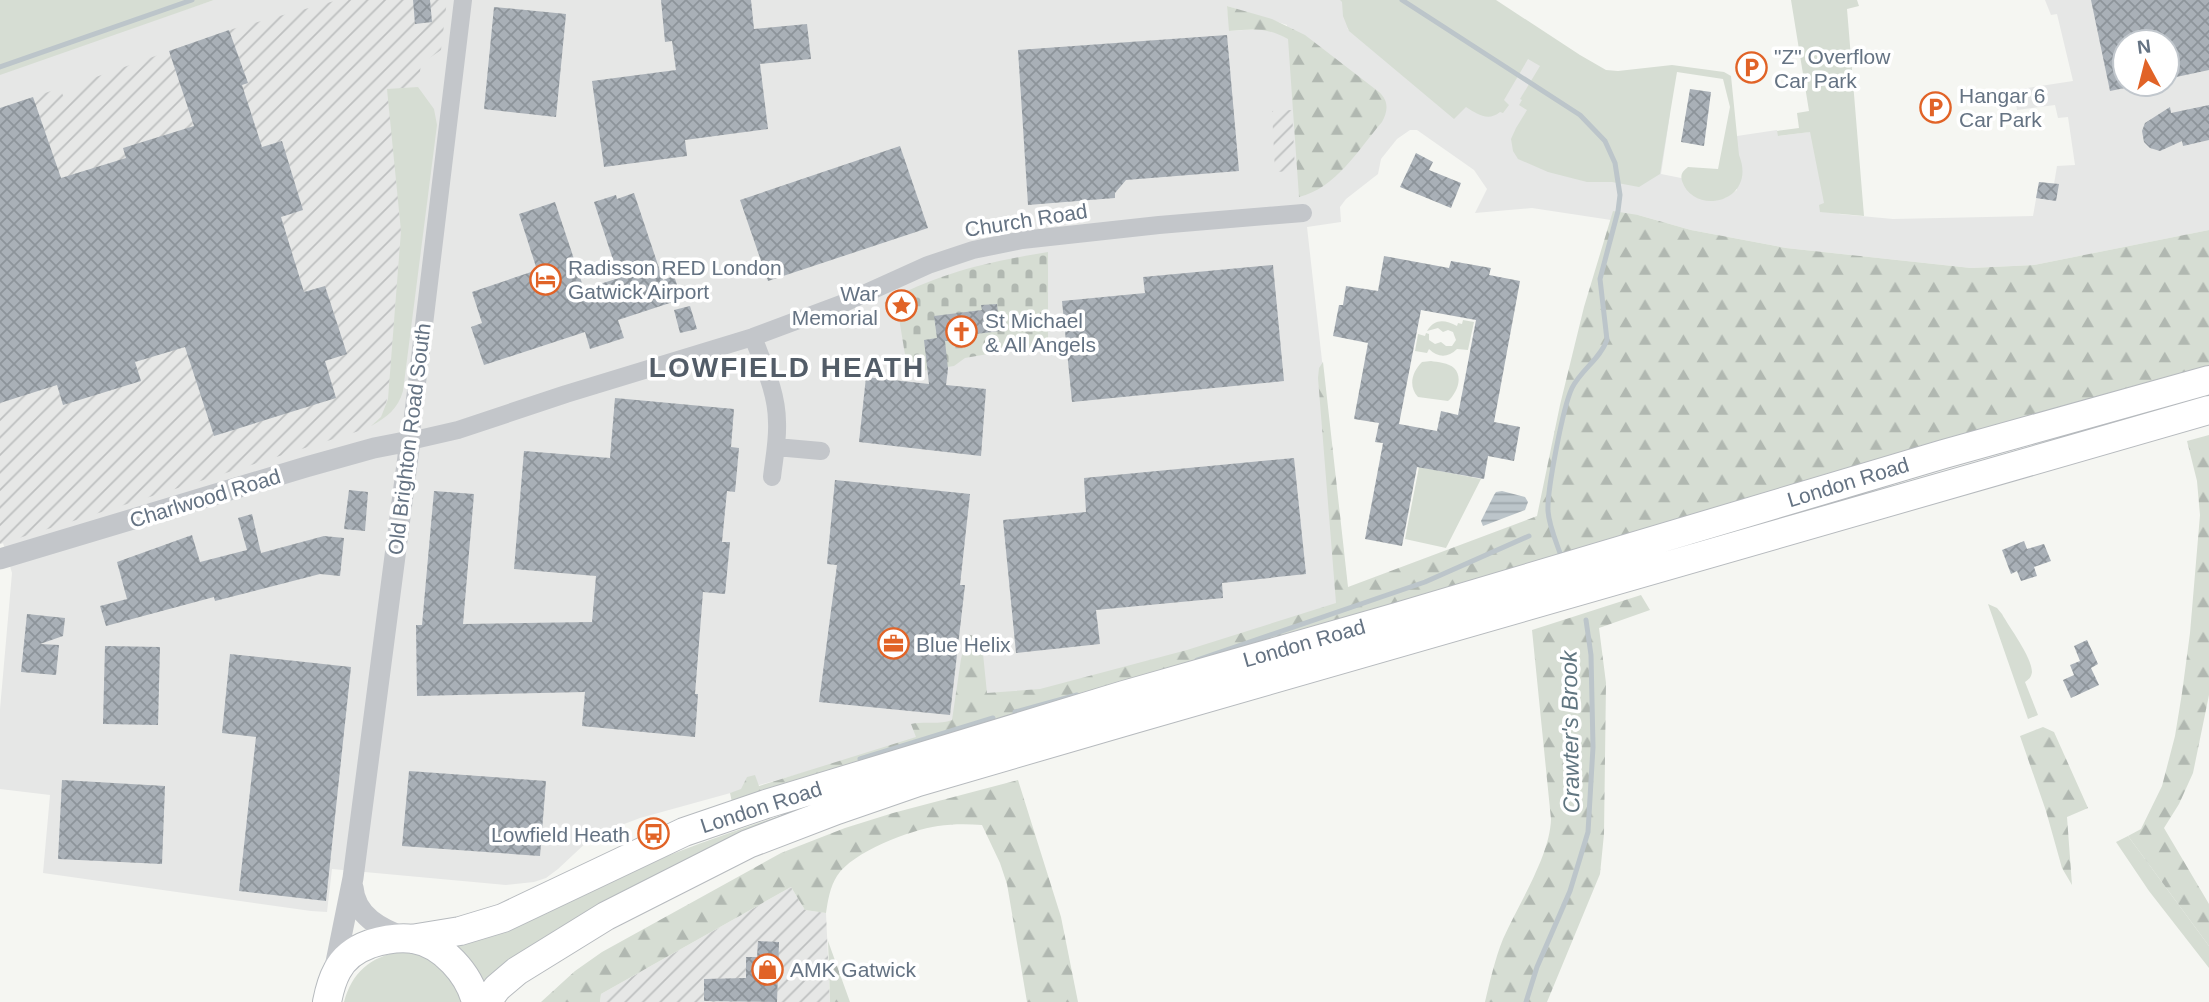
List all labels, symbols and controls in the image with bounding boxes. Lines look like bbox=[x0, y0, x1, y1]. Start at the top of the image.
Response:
north arrow bbox=[2111, 28, 2181, 98]
text: N bbox=[2136, 35, 2152, 58]
place label: "Z" Overflow Car Park bbox=[1774, 45, 1891, 92]
parking icon: "Z" Overflow Car Park bbox=[1734, 51, 1768, 85]
place label: Hangar 6 Car Park bbox=[1959, 84, 2045, 131]
parking icon: Hangar 6 Car Park bbox=[1919, 90, 1953, 124]
street label: Church Road bbox=[963, 199, 1089, 241]
place label: Radisson RED London Gatwick Airport bbox=[568, 256, 782, 303]
hotel icon: Radisson RED London Gatwick Airport bbox=[528, 262, 562, 296]
place label: War Memorial bbox=[792, 282, 878, 329]
place icon: War Memorial bbox=[884, 288, 918, 322]
place label: St Michael & All Angels bbox=[985, 309, 1096, 356]
church icon: St Michael & All Angels bbox=[945, 315, 979, 349]
street label: Old Brighton Road South bbox=[383, 322, 435, 556]
district label: LOWFIELD HEATH bbox=[649, 352, 925, 383]
street label: London Road bbox=[1784, 453, 1912, 511]
street label: Charlwood Road bbox=[127, 464, 283, 532]
street label: London Road bbox=[1240, 615, 1368, 671]
office icon: Blue Helix bbox=[876, 627, 910, 661]
place label: Blue Helix bbox=[916, 633, 1011, 656]
water label: Crawter's Brook bbox=[1556, 649, 1584, 814]
street label: London Road bbox=[697, 777, 825, 837]
bus stop icon: Lowfield Heath bbox=[636, 817, 670, 851]
place label: Lowfield Heath bbox=[491, 823, 630, 846]
shop icon: AMK Gatwick bbox=[750, 952, 784, 986]
place label: AMK Gatwick bbox=[790, 958, 917, 981]

